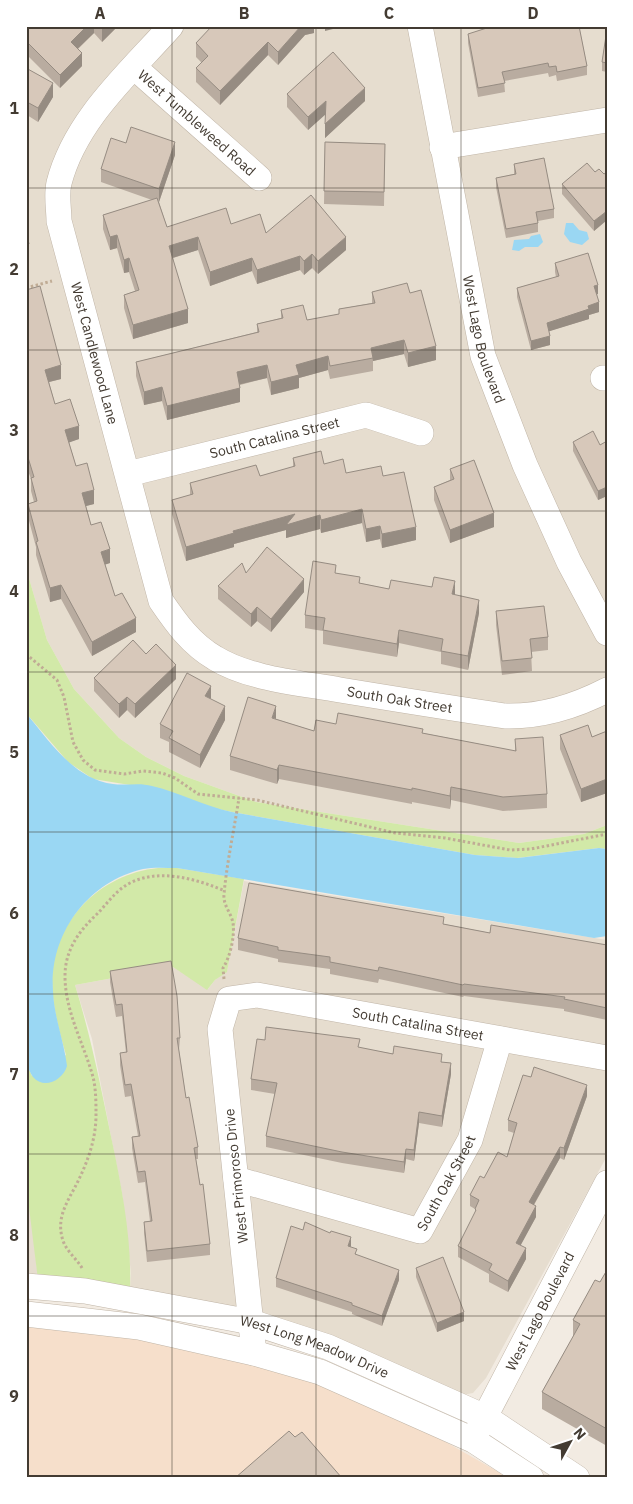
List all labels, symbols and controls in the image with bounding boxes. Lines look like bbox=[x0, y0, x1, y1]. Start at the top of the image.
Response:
text: A bbox=[95, 3, 106, 23]
text: B bbox=[239, 3, 250, 23]
text: C bbox=[384, 3, 394, 23]
text: D bbox=[527, 3, 539, 23]
street label: West Tumbleweed Road bbox=[134, 66, 259, 180]
text: 1 bbox=[9, 98, 19, 118]
text: 2 bbox=[9, 259, 19, 279]
street label: West Lago Boulevard bbox=[459, 274, 509, 406]
street label: West Candlewood Lane bbox=[67, 280, 122, 427]
street label: South Catalina Street bbox=[208, 413, 341, 462]
text: 3 bbox=[9, 420, 19, 440]
text: 4 bbox=[9, 581, 19, 601]
street label: South Oak Street bbox=[346, 682, 454, 717]
text: 5 bbox=[9, 742, 19, 762]
text: 6 bbox=[9, 903, 19, 923]
street label: South Catalina Street bbox=[351, 1003, 485, 1045]
text: 7 bbox=[9, 1064, 19, 1084]
street label: West Primoroso Drive bbox=[220, 1107, 252, 1244]
street label: South Oak Street bbox=[413, 1133, 480, 1234]
text: 8 bbox=[9, 1225, 19, 1245]
street label: West Lago Boulevard bbox=[501, 1249, 578, 1374]
street label: West Long Meadow Drive bbox=[239, 1311, 392, 1382]
text: 9 bbox=[9, 1386, 19, 1406]
north arrow bbox=[546, 1416, 596, 1466]
text: N bbox=[570, 1424, 590, 1443]

